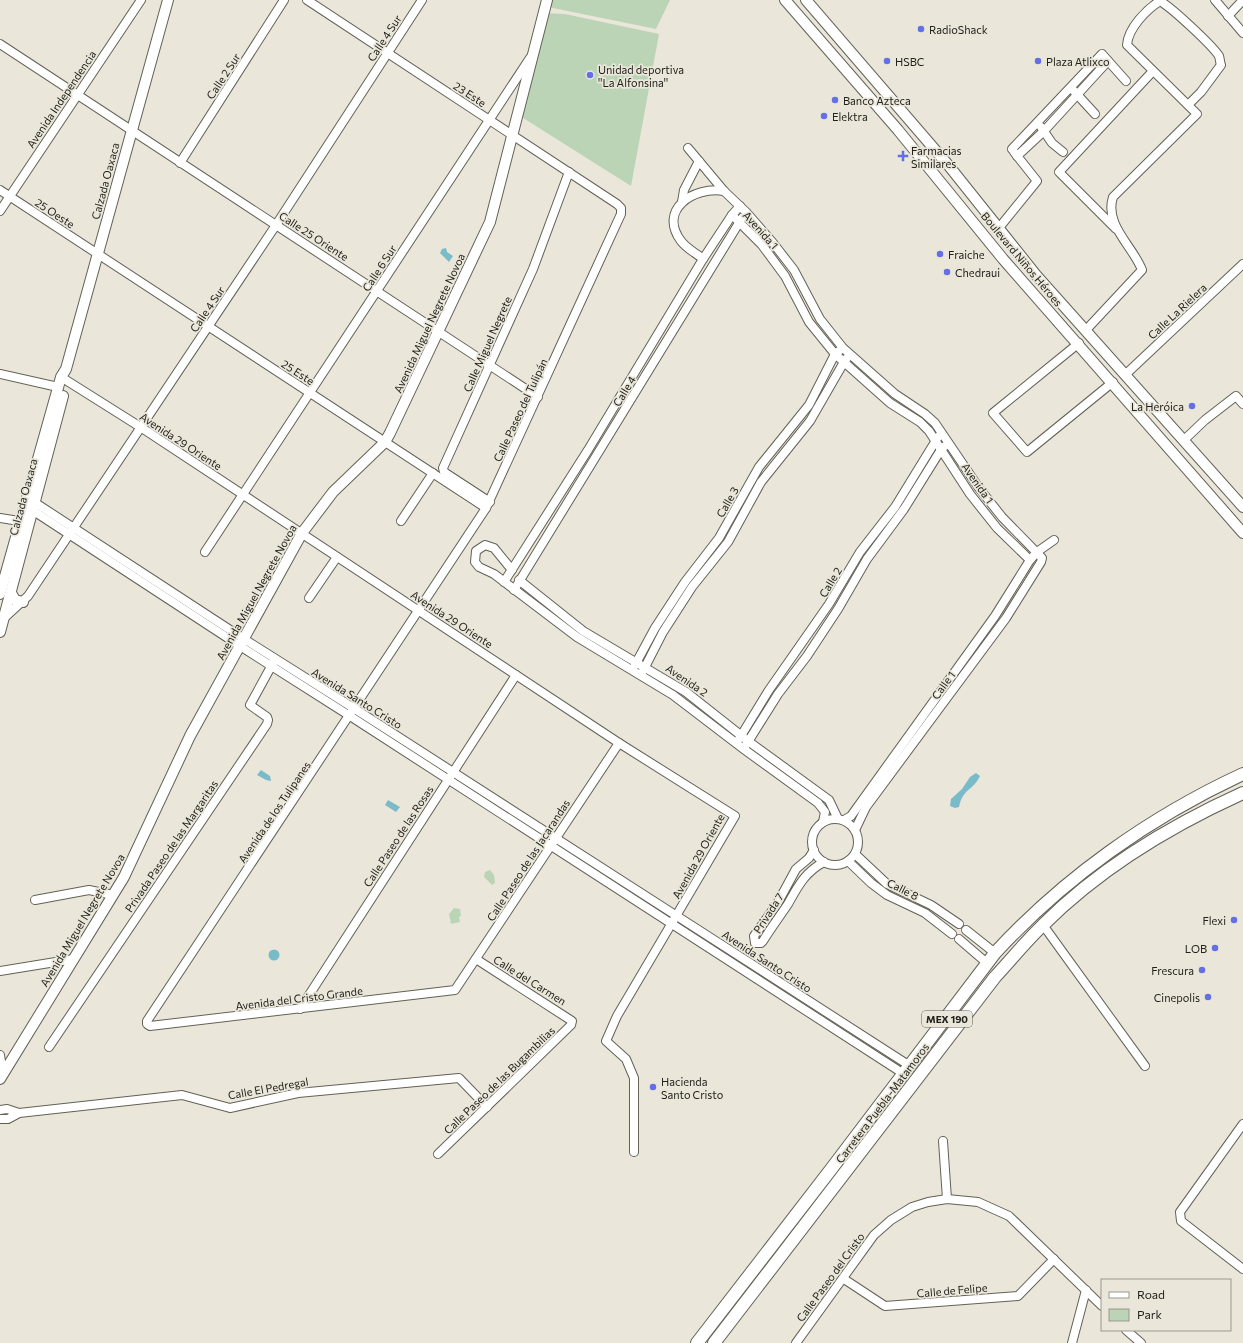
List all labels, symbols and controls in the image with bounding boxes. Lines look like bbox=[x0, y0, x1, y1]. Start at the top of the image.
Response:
street label: Calle 4 Sur bbox=[364, 12, 404, 64]
place label: RadioShack bbox=[929, 23, 988, 36]
marker: RadioShack bbox=[916, 24, 926, 34]
street label: Avenida Independencia bbox=[24, 48, 98, 150]
street label: Calle 2 Sur bbox=[203, 50, 243, 101]
place label: HSBC bbox=[895, 55, 924, 68]
place label: Plaza Atlixco bbox=[1046, 55, 1110, 68]
marker: HSBC bbox=[882, 56, 892, 66]
marker: Plaza Atlixco bbox=[1033, 56, 1043, 66]
place label: Unidad deportiva ''La Alfonsina'' bbox=[598, 63, 684, 89]
marker: Unidad deportiva ''La Alfonsina'' bbox=[585, 70, 595, 80]
street label: 23 Este bbox=[451, 79, 489, 109]
place label: Banco Azteca bbox=[843, 94, 911, 107]
marker: Banco Azteca bbox=[830, 95, 840, 105]
place label: Elektra bbox=[832, 110, 868, 123]
marker: Elektra bbox=[819, 111, 829, 121]
street label: Calzada Oaxaca bbox=[88, 141, 122, 221]
place label: Farmacias Similares bbox=[911, 144, 962, 170]
marker: Farmacias Similares bbox=[898, 151, 908, 161]
street label: 25 Oeste bbox=[33, 195, 77, 231]
street label: Avenida 1 bbox=[741, 208, 781, 252]
street label: Calle 25 Oriente bbox=[277, 209, 351, 263]
street label: Boulevard Niños Héroes bbox=[979, 209, 1065, 309]
street label: Calle 6 Sur bbox=[359, 242, 399, 294]
place label: Fraiche bbox=[948, 248, 985, 261]
marker: Fraiche bbox=[935, 249, 945, 259]
street label: Avenida Miguel Negrete Novoa bbox=[391, 251, 467, 395]
place label: Chedraui bbox=[955, 266, 1000, 279]
marker: Chedraui bbox=[942, 267, 952, 277]
street label: Calle La Rielera bbox=[1145, 280, 1209, 342]
street label: Calle 4 Sur bbox=[187, 283, 227, 334]
street label: Calle Miguel Negrete bbox=[460, 294, 514, 394]
street label: Calle Paseo del Tulipán bbox=[490, 356, 550, 464]
street label: 25 Este bbox=[279, 357, 317, 387]
street label: Calle 4 bbox=[610, 373, 638, 409]
place label: La Heróica bbox=[1131, 400, 1184, 413]
marker: La Heróica bbox=[1187, 401, 1197, 411]
street label: Avenida 29 Oriente bbox=[138, 410, 225, 472]
street label: Calzada Oaxaca bbox=[6, 457, 40, 537]
street label: Avenida 1 bbox=[959, 460, 997, 506]
street label: Calle 3 bbox=[713, 484, 741, 520]
street label: Avenida Miguel Negrete Novoa bbox=[213, 522, 299, 662]
street label: Calle 2 bbox=[816, 565, 844, 599]
street label: Avenida 29 Oriente bbox=[409, 588, 496, 650]
street label: Avenida 2 bbox=[664, 661, 710, 699]
street label: Avenida Santo Cristo bbox=[309, 665, 405, 731]
street label: Calle 1 bbox=[928, 668, 958, 702]
street label: Avenida de los Tulipanes bbox=[235, 759, 313, 865]
street label: Privada Paseo de las Margaritas bbox=[122, 778, 220, 914]
street label: Calle Paseo de las Rosas bbox=[360, 783, 436, 889]
street label: Calle Paseo de las Jacarandas bbox=[484, 797, 573, 924]
street label: Avenida 29 Oriente bbox=[669, 811, 727, 901]
street label: Avenida Miguel Negrete Novoa bbox=[37, 851, 127, 989]
street label: Calle 8 bbox=[885, 876, 921, 903]
street label: Privada 7 bbox=[750, 890, 786, 936]
place label: Flexi bbox=[1202, 914, 1226, 927]
marker: Flexi bbox=[1229, 915, 1239, 925]
street label: Avenida Santo Cristo bbox=[720, 927, 815, 995]
place label: LOB bbox=[1185, 942, 1207, 955]
marker: LOB bbox=[1210, 943, 1220, 953]
street label: Calle del Carmen bbox=[491, 952, 569, 1008]
place label: Frescura bbox=[1151, 964, 1194, 977]
marker: Frescura bbox=[1197, 965, 1207, 975]
street label: Avenida del Cristo Grande bbox=[235, 984, 364, 1012]
place label: Cinepolis bbox=[1154, 991, 1200, 1004]
marker: Cinepolis bbox=[1203, 992, 1213, 1002]
road number: MEX 190 bbox=[922, 1011, 972, 1027]
street label: Calle Paseo de las Bugambilias bbox=[441, 1024, 557, 1136]
street label: Carretera Puebla-Matamoros bbox=[833, 1040, 931, 1166]
street label: Calle El Pedregal bbox=[227, 1075, 309, 1101]
place label: Hacienda Santo Cristo bbox=[661, 1075, 724, 1101]
marker: Hacienda Santo Cristo bbox=[648, 1082, 658, 1092]
street label: Calle Paseo del Cristo bbox=[793, 1230, 867, 1324]
legend bbox=[1101, 1279, 1231, 1331]
street label: Calle de Felipe bbox=[916, 1280, 988, 1300]
text: Road bbox=[1137, 1287, 1165, 1301]
text: Park bbox=[1137, 1307, 1163, 1321]

